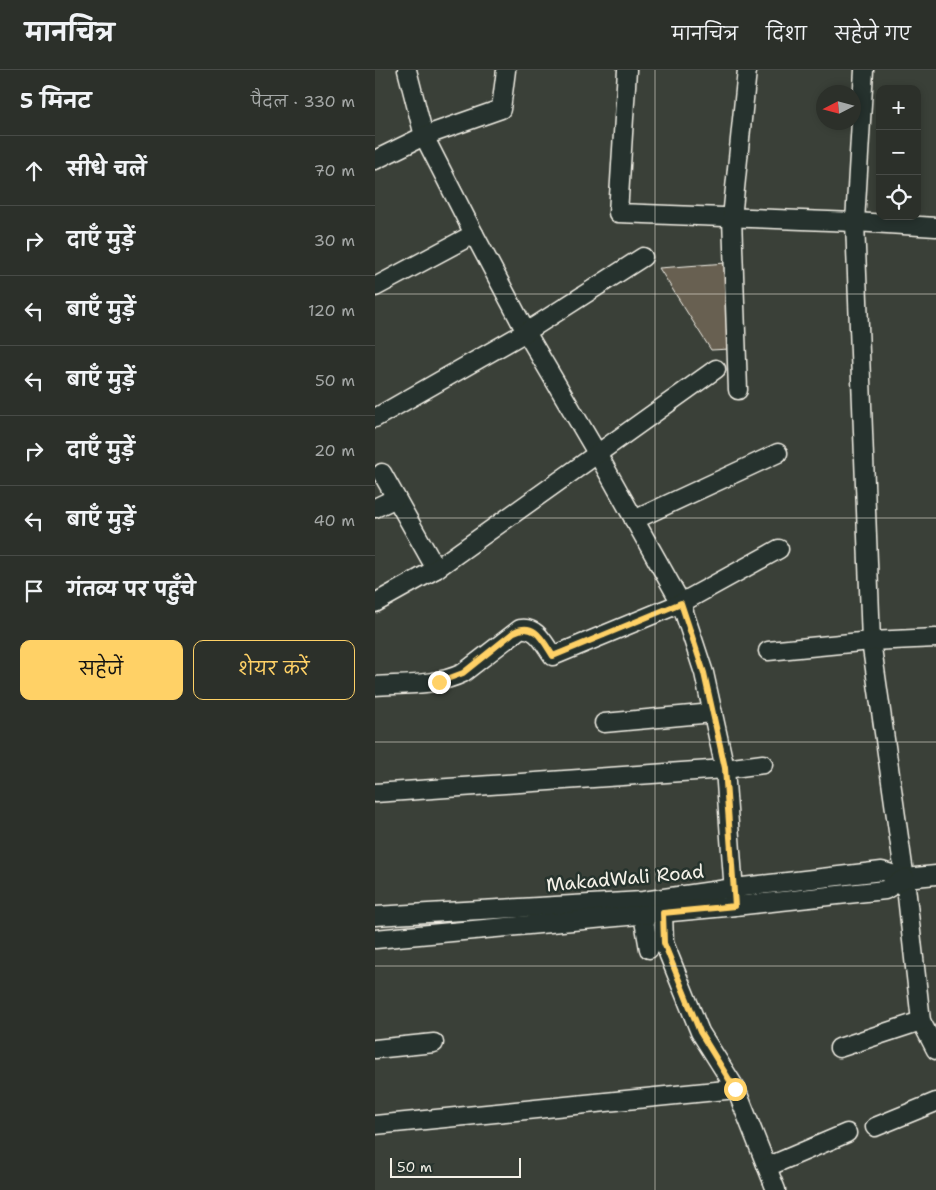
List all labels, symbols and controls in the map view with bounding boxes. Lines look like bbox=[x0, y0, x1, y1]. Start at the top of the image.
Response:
text: मानचित्र bbox=[25, 17, 114, 49]
text: मानचित्र bbox=[672, 22, 738, 46]
text: दिशा bbox=[766, 22, 807, 46]
text: सहेजे गए bbox=[835, 22, 911, 46]
north arrow bbox=[816, 85, 861, 130]
map controls bbox=[876, 85, 921, 220]
button: + bbox=[876, 85, 921, 130]
text: 5 मिनट bbox=[20, 87, 91, 115]
text: पैदल · 330 m bbox=[251, 91, 355, 112]
button: − bbox=[876, 130, 921, 175]
icon: ahead bbox=[20, 157, 48, 185]
text: सीधे चलें bbox=[67, 157, 146, 182]
text: 70 m bbox=[314, 160, 355, 181]
button: locate bbox=[876, 175, 921, 220]
icon: right bbox=[20, 227, 48, 255]
text: दाएँ मुड़ें bbox=[67, 227, 135, 252]
text: 30 m bbox=[314, 230, 355, 251]
icon: left bbox=[20, 297, 48, 325]
text: बाएँ मुड़ें bbox=[67, 297, 135, 322]
text: 120 m bbox=[308, 300, 355, 321]
icon: left bbox=[20, 367, 48, 395]
text: बाएँ मुड़ें bbox=[67, 367, 135, 392]
text: 50 m bbox=[315, 370, 355, 391]
icon: right bbox=[20, 437, 48, 465]
text: दाएँ मुड़ें bbox=[67, 437, 135, 462]
text: 20 m bbox=[314, 440, 355, 461]
icon: left bbox=[20, 507, 48, 535]
text: बाएँ मुड़ें bbox=[67, 507, 135, 532]
text: 40 m bbox=[313, 510, 355, 531]
icon: arrive bbox=[20, 577, 48, 605]
text: गंतव्य पर पहुँचे bbox=[67, 577, 196, 602]
button: सहेजें bbox=[20, 640, 183, 700]
button: शेयर करें bbox=[193, 640, 355, 700]
route end bbox=[428, 671, 451, 694]
street label: MakadWali Road bbox=[545, 859, 705, 897]
route start bbox=[724, 1078, 747, 1101]
scale bar bbox=[390, 1155, 521, 1178]
text: 50 m bbox=[397, 1158, 432, 1176]

